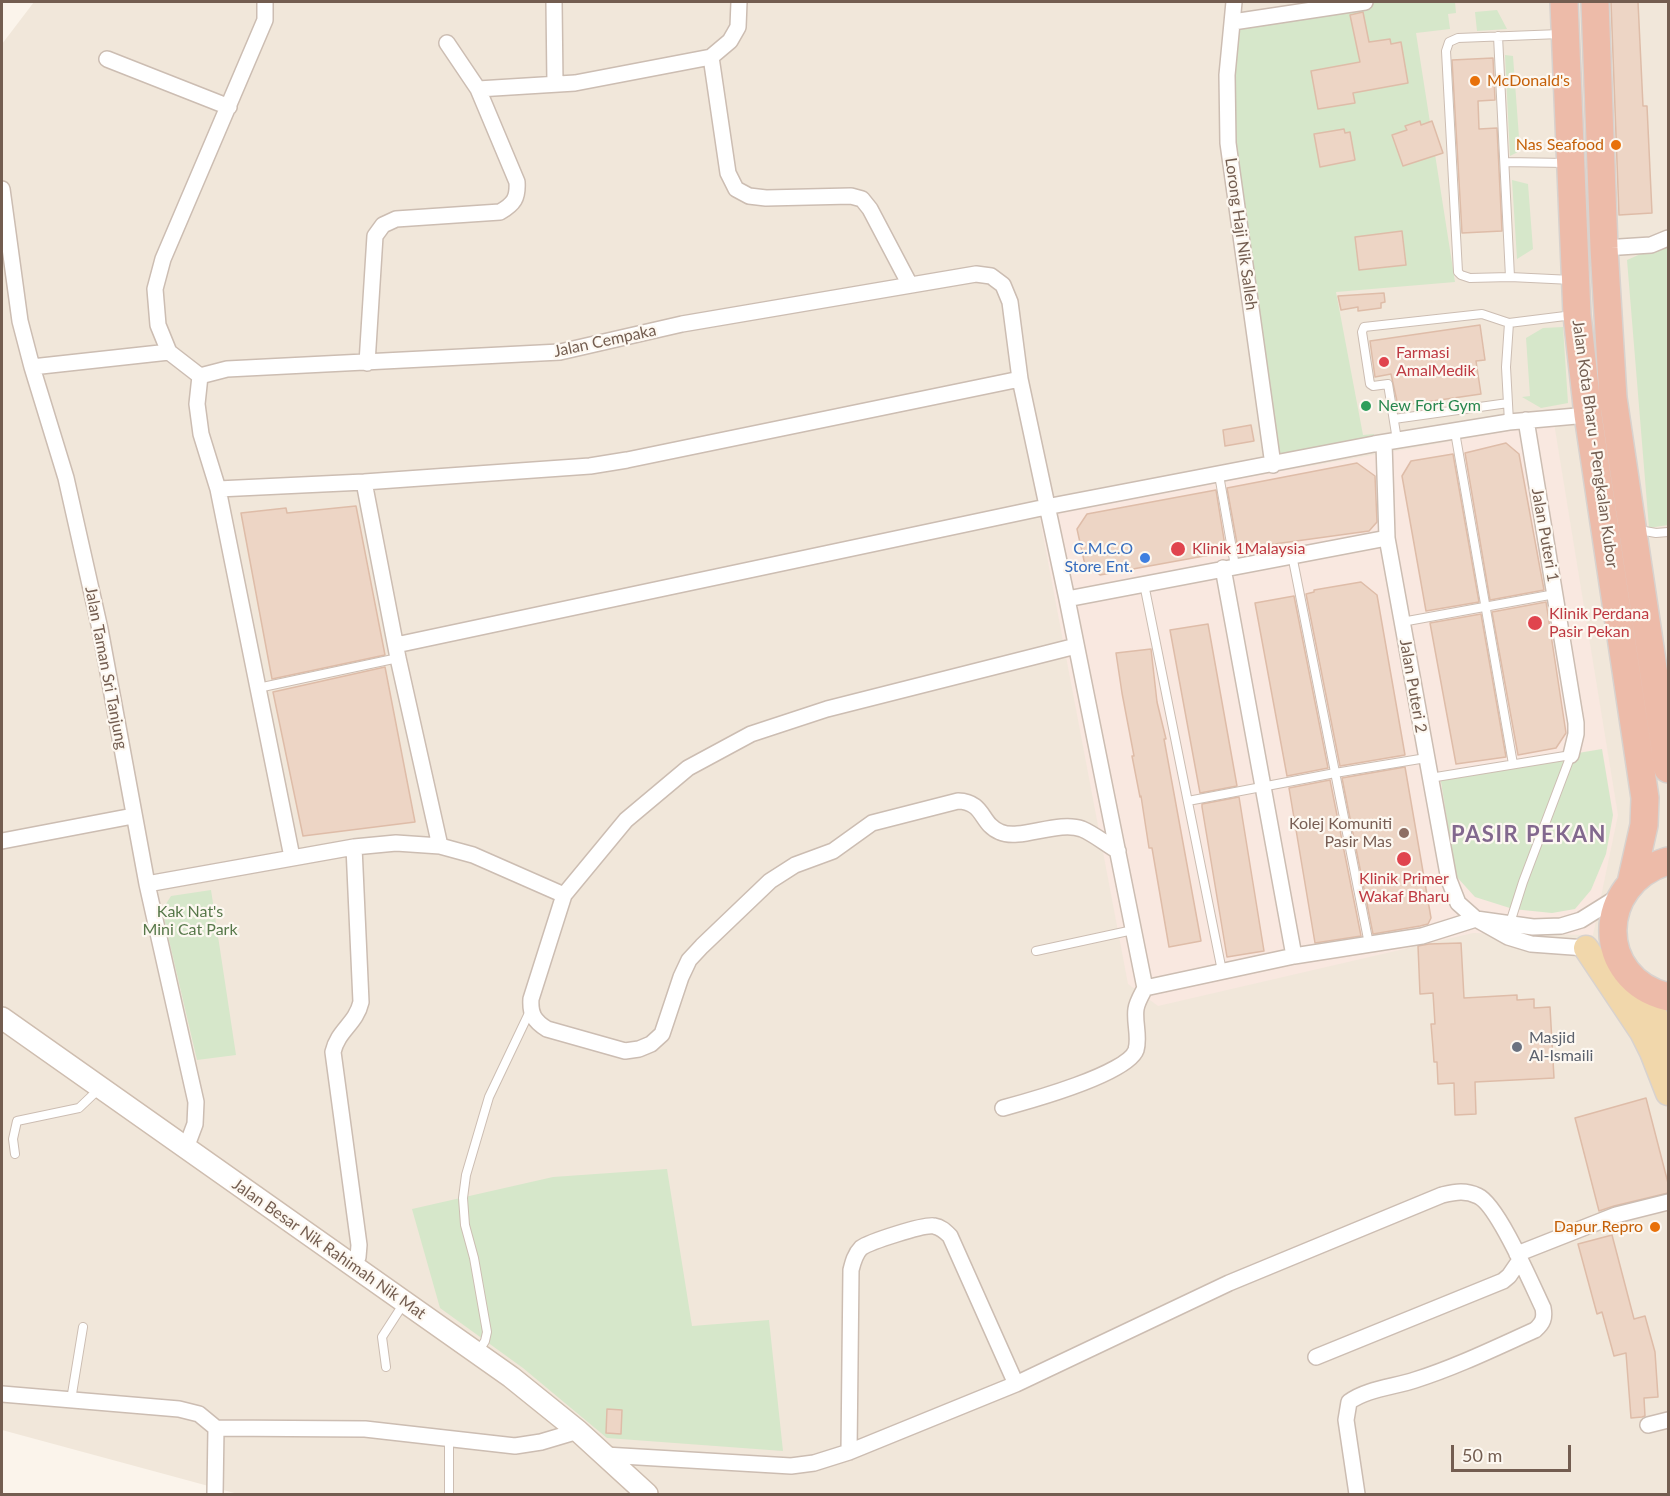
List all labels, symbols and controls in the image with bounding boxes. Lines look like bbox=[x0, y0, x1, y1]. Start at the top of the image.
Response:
place label: McDonald's bbox=[1487, 71, 1570, 91]
marker: McDonald's bbox=[1468, 74, 1482, 88]
place label: Nas Seafood bbox=[1516, 135, 1604, 155]
marker: Nas Seafood bbox=[1609, 138, 1623, 152]
street label: Lorong Haji Nik Salleh bbox=[1221, 156, 1261, 312]
street label: Jalan Kota Bharu - Pengkalan Kubor bbox=[1568, 319, 1622, 569]
street label: Jalan Cempaka bbox=[552, 321, 658, 361]
place label: Farmasi AmalMedik bbox=[1396, 343, 1476, 381]
marker: Farmasi AmalMedik bbox=[1377, 355, 1391, 369]
place label: New Fort Gym bbox=[1378, 396, 1481, 416]
marker: New Fort Gym bbox=[1359, 399, 1373, 413]
street label: Jalan Puteri 1 bbox=[1527, 487, 1563, 583]
place label: C.M.C.O Store Ent. bbox=[1065, 539, 1133, 577]
place label: Klinik 1Malaysia bbox=[1192, 539, 1305, 559]
marker: Klinik 1Malaysia bbox=[1169, 540, 1187, 558]
marker: C.M.C.O Store Ent. bbox=[1138, 551, 1152, 565]
street label: Jalan Taman Sri Tanjung bbox=[81, 585, 131, 751]
place label: Klinik Perdana Pasir Pekan bbox=[1549, 604, 1649, 642]
marker: Klinik Perdana Pasir Pekan bbox=[1526, 614, 1544, 632]
street label: Jalan Puteri 2 bbox=[1395, 638, 1431, 734]
place label: Kolej Komuniti Pasir Mas bbox=[1289, 814, 1392, 852]
district label: PASIR PEKAN bbox=[1451, 822, 1607, 848]
marker: Kolej Komuniti Pasir Mas bbox=[1397, 826, 1411, 840]
marker: Klinik Primer Wakaf Bharu bbox=[1395, 850, 1413, 868]
place label: Klinik Primer Wakaf Bharu bbox=[1358, 869, 1450, 907]
park label: Kak Nat's Mini Cat Park bbox=[142, 902, 238, 940]
place label: Masjid Al-Ismaili bbox=[1529, 1028, 1593, 1066]
marker: Masjid Al-Ismaili bbox=[1510, 1040, 1524, 1054]
street label: Jalan Besar Nik Rahimah Nik Mat bbox=[229, 1175, 429, 1323]
place label: Dapur Repro bbox=[1554, 1217, 1643, 1237]
marker: Dapur Repro bbox=[1648, 1220, 1662, 1234]
scale bar bbox=[1454, 1433, 1574, 1471]
text: 50 m bbox=[1462, 1444, 1502, 1466]

